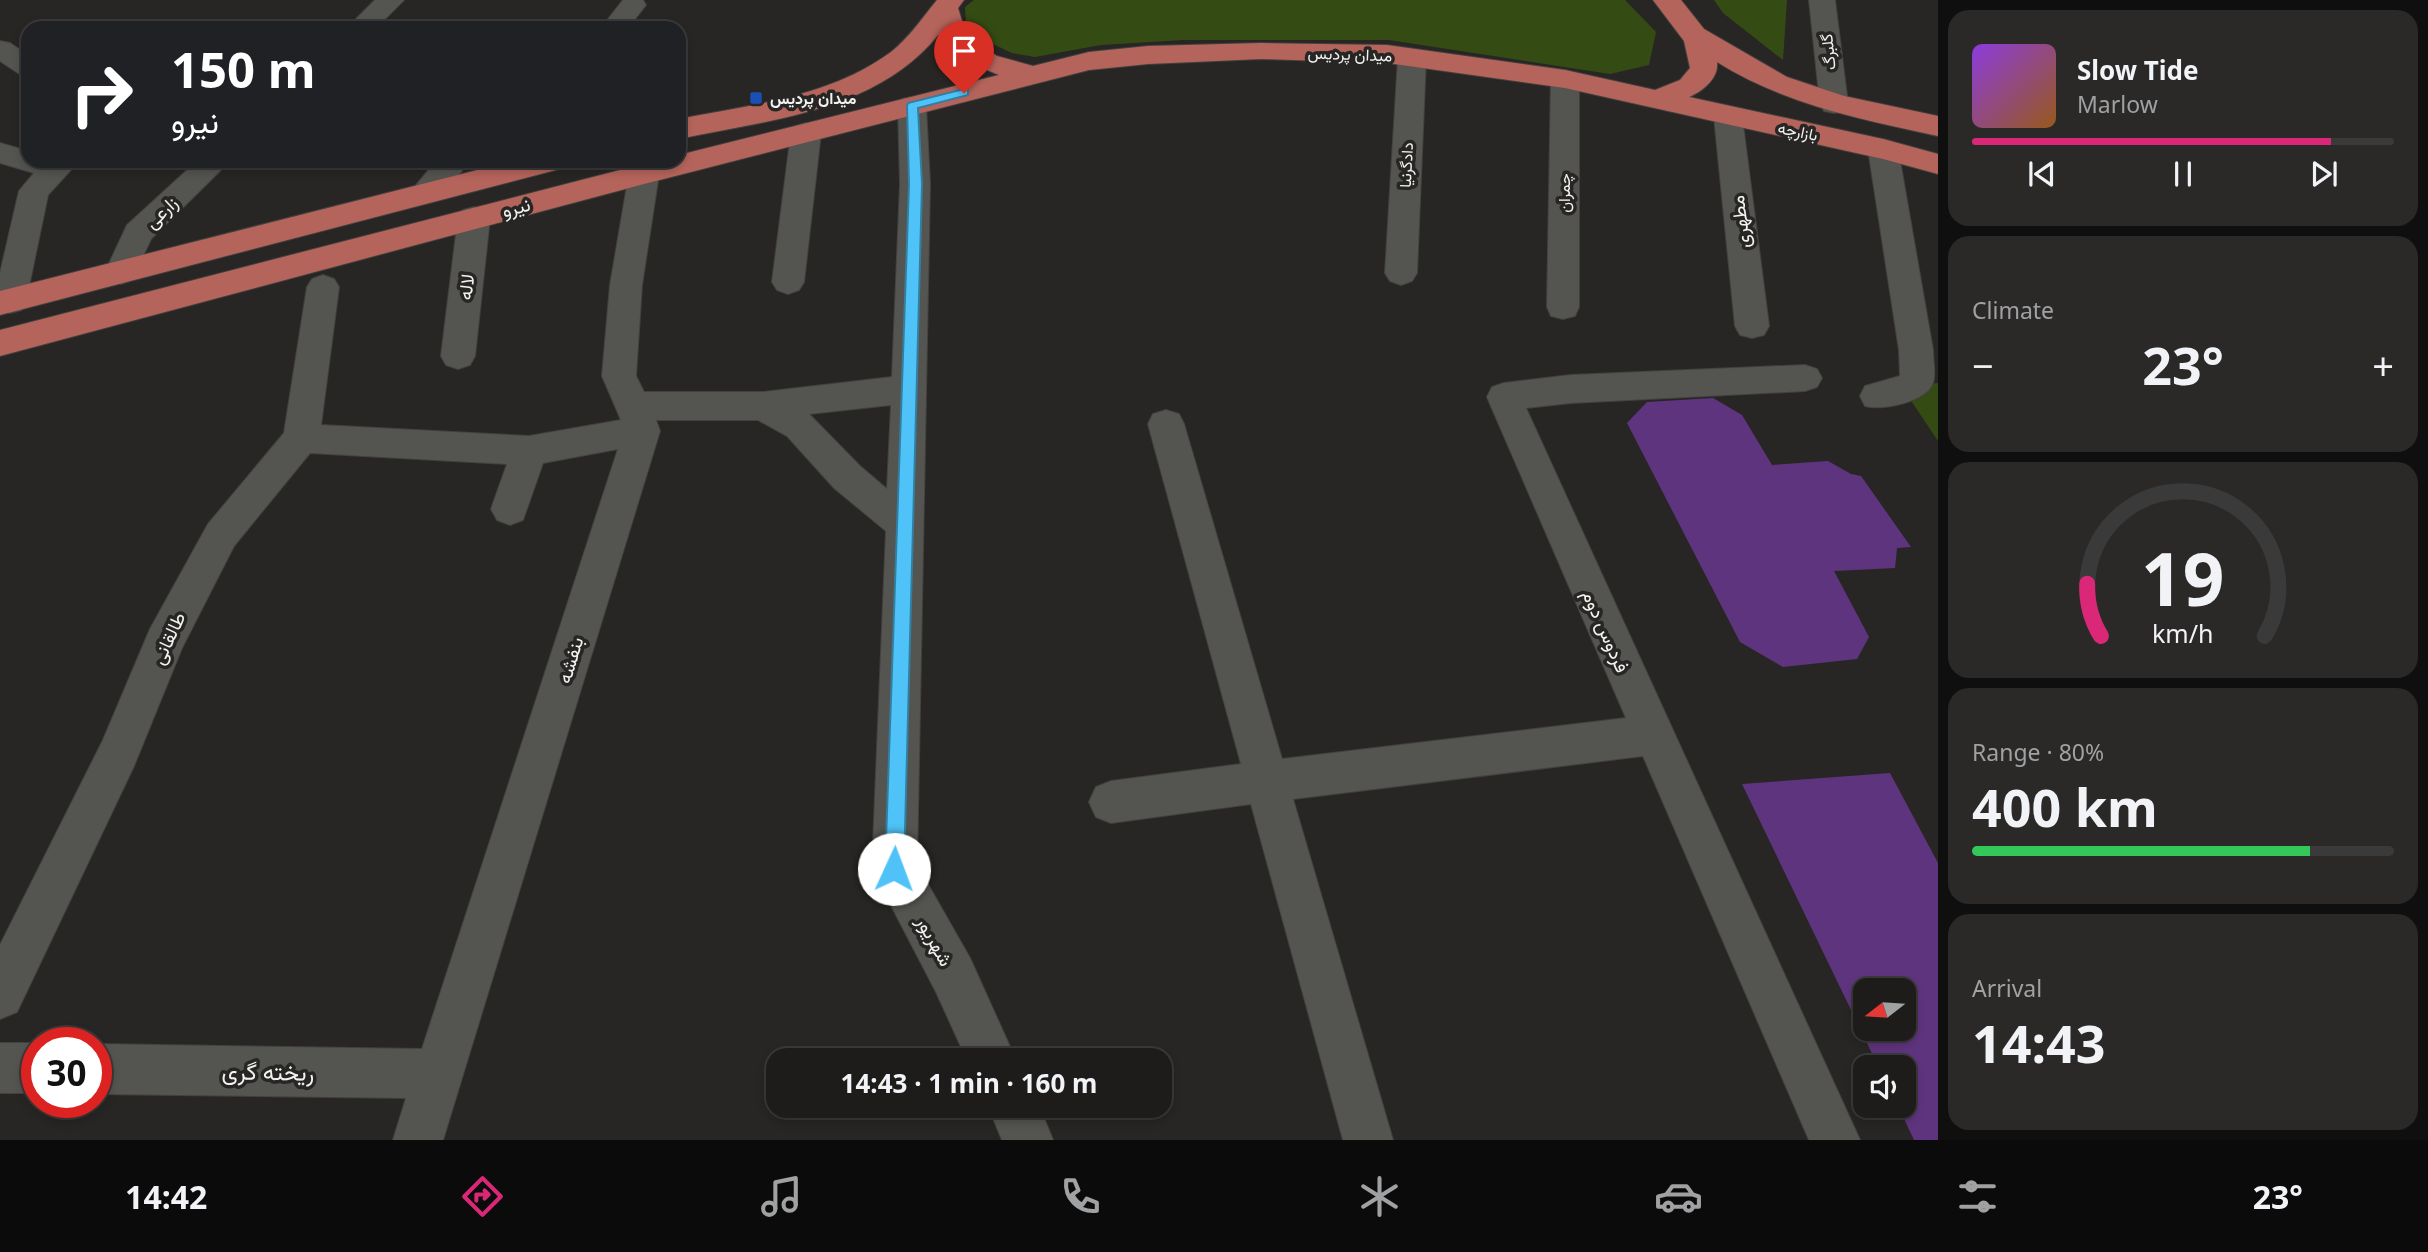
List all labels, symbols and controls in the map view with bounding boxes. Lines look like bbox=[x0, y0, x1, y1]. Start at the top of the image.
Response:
pin bbox=[934, 21, 994, 93]
icon: arrive bbox=[945, 32, 983, 70]
street label: گلبرگ bbox=[1815, 33, 1841, 71]
text: 150 m bbox=[171, 36, 316, 102]
street label: میدان پردیس bbox=[1307, 42, 1393, 67]
icon: right bbox=[56, 49, 147, 140]
text: Slow Tide bbox=[2077, 52, 2199, 88]
place label: میدان پردیس bbox=[770, 87, 857, 110]
text: Marlow bbox=[2077, 88, 2158, 120]
marker: میدان پردیس bbox=[748, 90, 764, 106]
text: نیرو bbox=[171, 99, 219, 142]
street label: بازارچه bbox=[1776, 116, 1820, 147]
street label: دادگرنیا bbox=[1394, 142, 1418, 188]
icon: previous bbox=[2023, 155, 2061, 193]
icon: pause bbox=[2164, 155, 2202, 193]
icon: next bbox=[2305, 155, 2343, 193]
street label: چمران bbox=[1553, 173, 1576, 213]
street label: زارعی bbox=[139, 190, 183, 234]
street label: نیرو bbox=[499, 191, 533, 223]
street label: مطهری bbox=[1724, 194, 1756, 250]
street label: لاله bbox=[452, 272, 480, 302]
text: Climate bbox=[1972, 294, 2054, 326]
text: 23° bbox=[2142, 329, 2224, 400]
text: − bbox=[1972, 339, 1994, 391]
text: + bbox=[2372, 339, 2394, 391]
text: 19 bbox=[2141, 528, 2225, 627]
street label: فردوس دوم bbox=[1576, 585, 1636, 677]
street label: طالقانی bbox=[145, 608, 191, 668]
text: km/h bbox=[2152, 616, 2214, 650]
street label: بنفشه bbox=[551, 634, 589, 686]
text: Range · 80% bbox=[1972, 736, 2104, 768]
text: 400 km bbox=[1972, 771, 2158, 842]
position arrow bbox=[857, 832, 931, 906]
street label: شهریور bbox=[910, 910, 959, 971]
text: Arrival bbox=[1972, 972, 2042, 1004]
north arrow bbox=[1853, 978, 1916, 1041]
map controls bbox=[1853, 978, 1916, 1118]
text: 14:43 bbox=[1972, 1007, 2106, 1078]
speed limit sign: 30 bbox=[21, 1027, 112, 1118]
street label: ریخته گری bbox=[221, 1054, 315, 1088]
button: sound bbox=[1853, 1055, 1916, 1118]
text: 14:43 · 1 min · 160 m bbox=[841, 1065, 1097, 1101]
icon: directions bbox=[458, 1172, 507, 1221]
icon: music bbox=[757, 1172, 806, 1221]
icon: phone bbox=[1056, 1172, 1105, 1221]
icon: climate bbox=[1355, 1172, 1404, 1221]
icon: car bbox=[1654, 1172, 1703, 1221]
icon: filters bbox=[1953, 1172, 2002, 1221]
text: 14:42 bbox=[125, 1175, 207, 1218]
text: 23° bbox=[2253, 1175, 2303, 1218]

